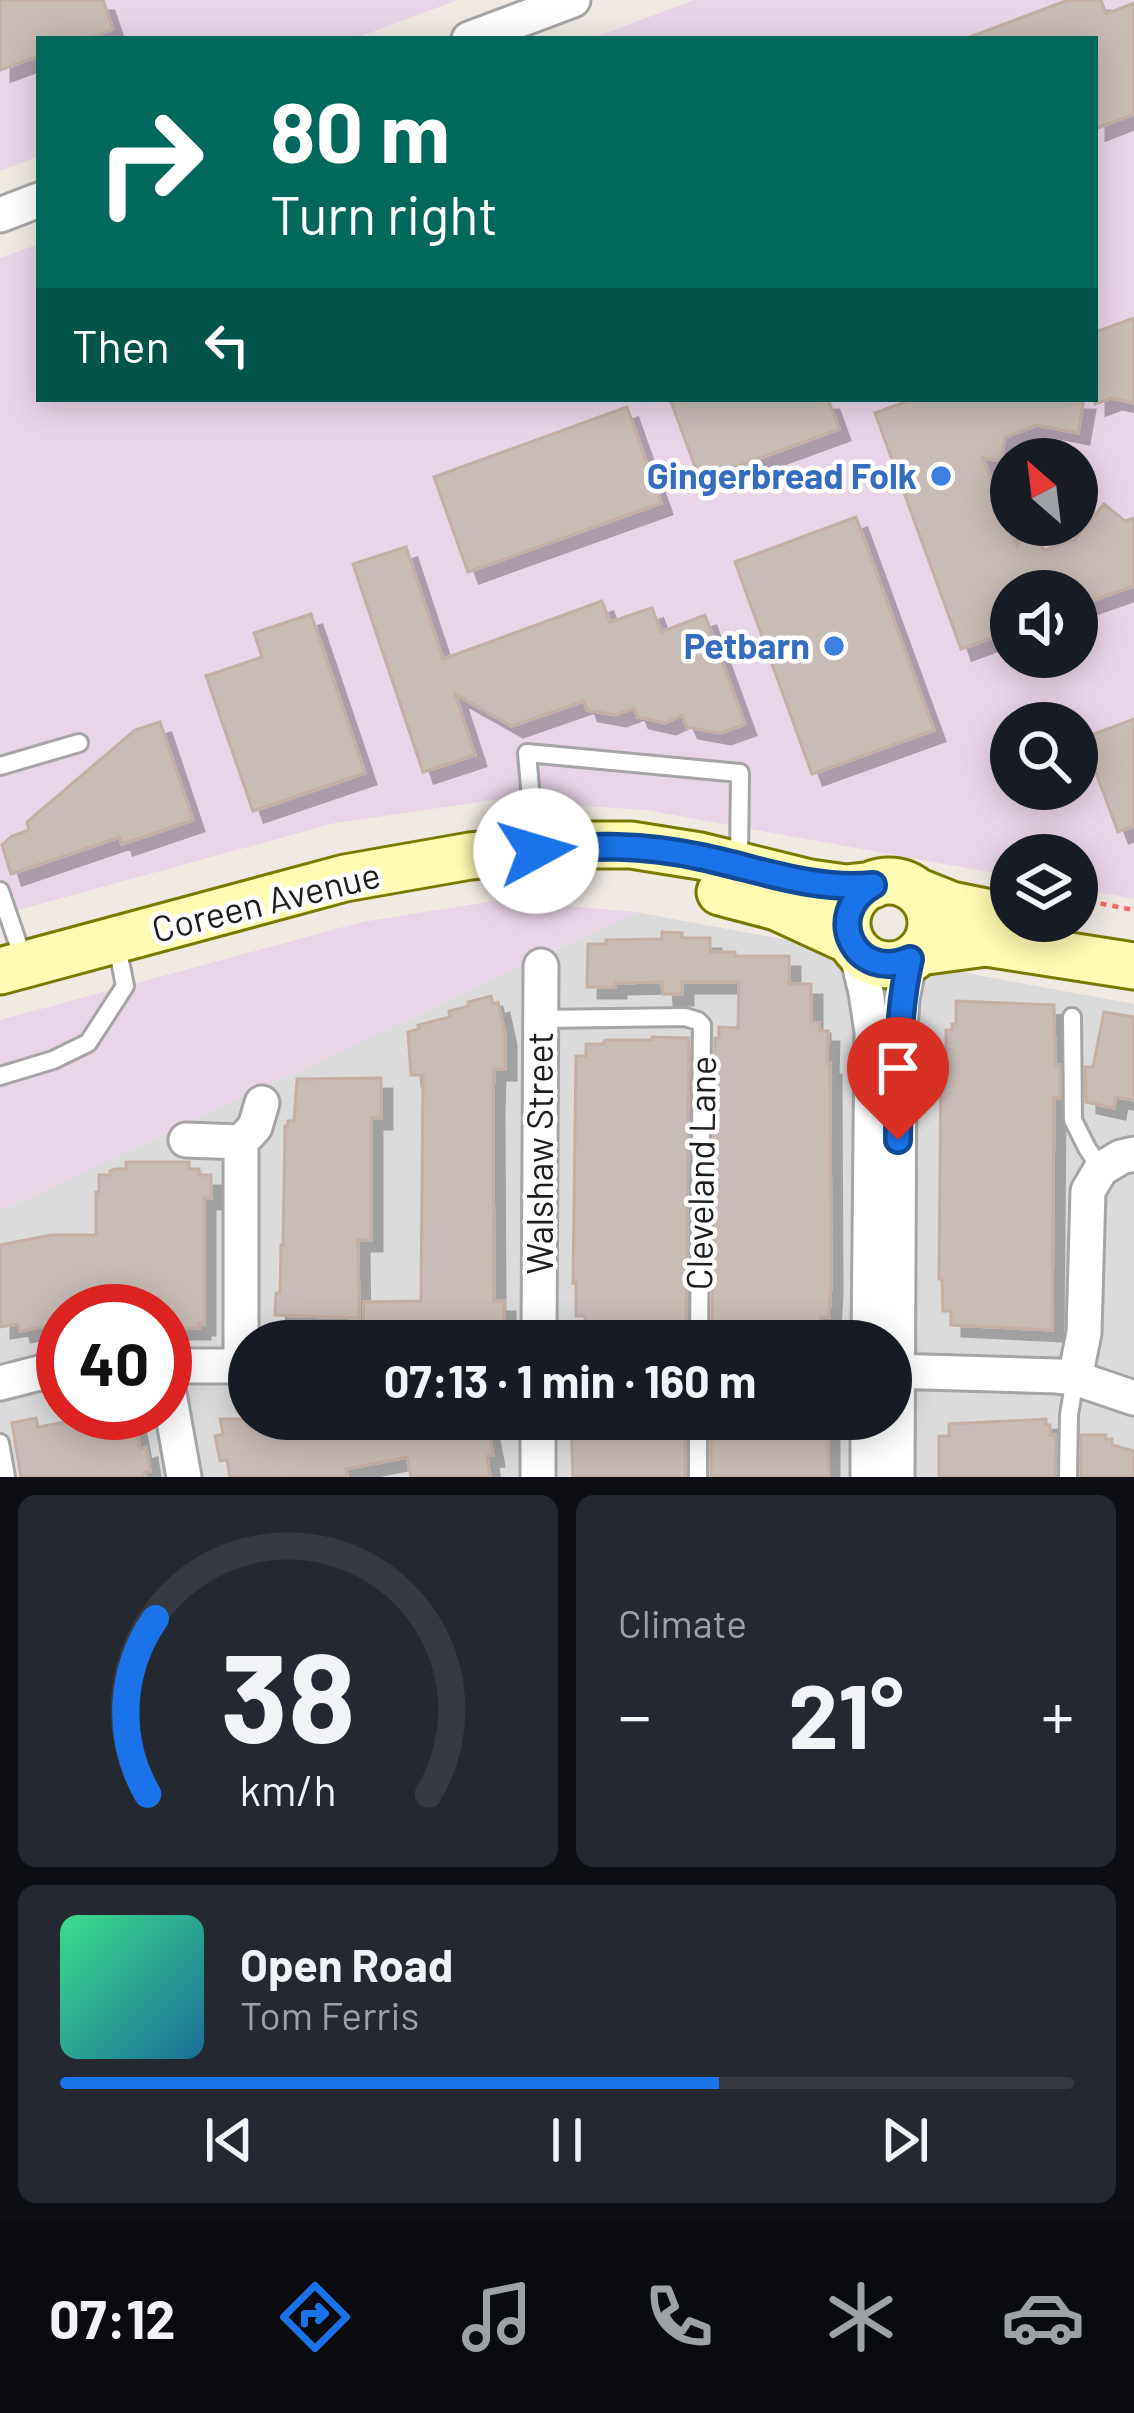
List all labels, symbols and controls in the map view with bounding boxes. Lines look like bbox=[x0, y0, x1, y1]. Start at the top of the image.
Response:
text: 80 m bbox=[270, 79, 450, 180]
icon: right bbox=[72, 84, 228, 240]
text: Turn right bbox=[270, 181, 498, 246]
icon: left bbox=[194, 312, 260, 378]
text: Then bbox=[72, 318, 170, 372]
north arrow bbox=[990, 438, 1098, 546]
map controls bbox=[990, 438, 1098, 942]
place label: Gingerbread Folk bbox=[647, 453, 917, 496]
marker: Gingerbread Folk bbox=[928, 463, 954, 489]
button: sound bbox=[990, 570, 1098, 678]
place label: Petbarn bbox=[684, 623, 810, 666]
marker: Petbarn bbox=[821, 633, 847, 659]
button: search bbox=[990, 702, 1098, 810]
position arrow bbox=[473, 788, 599, 914]
button: layers bbox=[990, 834, 1098, 942]
street label: Coreen Avenue bbox=[147, 851, 384, 950]
pin bbox=[847, 1017, 949, 1140]
street label: Walshaw Street bbox=[517, 1032, 560, 1274]
icon: arrive bbox=[865, 1035, 931, 1101]
street label: Cleveland Lane bbox=[676, 1055, 723, 1291]
speed limit sign: 40 bbox=[36, 1284, 192, 1440]
text: 07:13 · 1 min · 160 m bbox=[384, 1353, 756, 1407]
text: Climate bbox=[618, 1599, 747, 1646]
text: 38 bbox=[221, 1618, 355, 1768]
text: 21° bbox=[788, 1659, 904, 1767]
text: − bbox=[618, 1674, 651, 1753]
text: + bbox=[1041, 1674, 1074, 1753]
text: km/h bbox=[239, 1763, 337, 1815]
text: Open Road bbox=[240, 1937, 453, 1991]
text: Tom Ferris bbox=[240, 1991, 419, 2038]
icon: previous bbox=[196, 2107, 262, 2173]
icon: pause bbox=[534, 2107, 600, 2173]
icon: next bbox=[872, 2107, 938, 2173]
icon: directions bbox=[273, 2275, 357, 2359]
icon: music bbox=[455, 2275, 539, 2359]
icon: phone bbox=[637, 2275, 721, 2359]
icon: climate bbox=[819, 2275, 903, 2359]
icon: car bbox=[1001, 2275, 1085, 2359]
text: 07:12 bbox=[49, 2285, 176, 2350]

